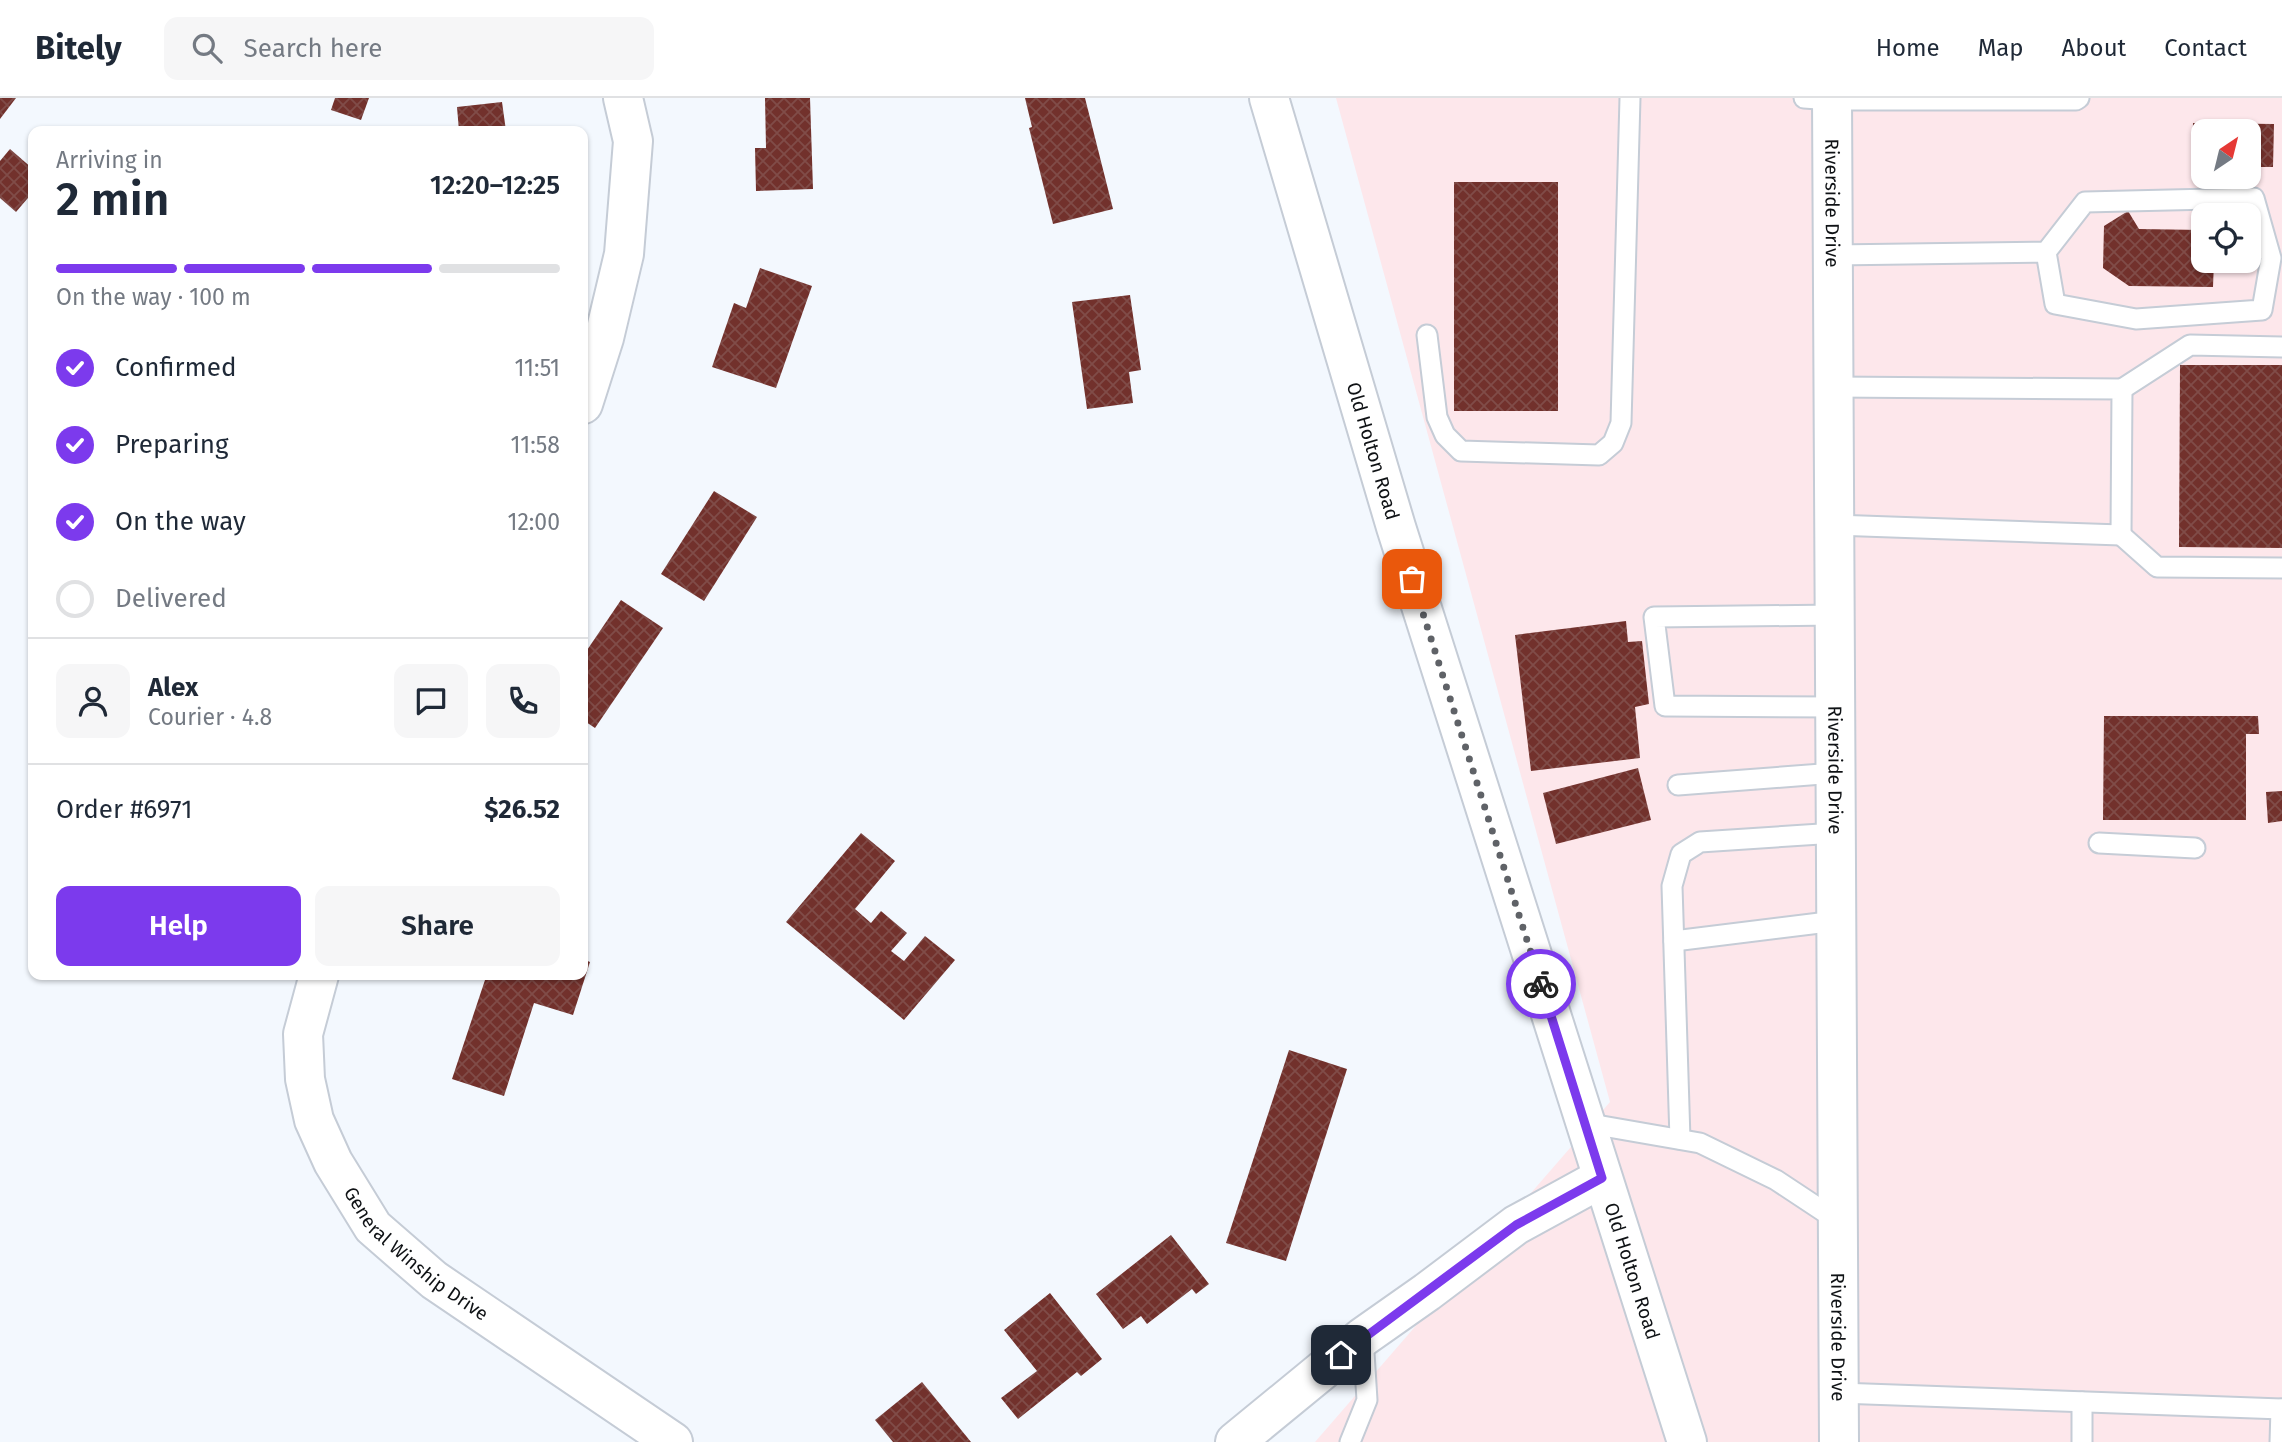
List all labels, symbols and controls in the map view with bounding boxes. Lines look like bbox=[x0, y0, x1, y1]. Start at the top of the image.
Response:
search box bbox=[164, 17, 654, 80]
text: Bitely bbox=[35, 28, 122, 68]
icon: search bbox=[188, 29, 226, 67]
text: Search here bbox=[244, 33, 382, 64]
text: Home bbox=[1876, 34, 1940, 62]
text: Map bbox=[1978, 34, 2024, 62]
text: About bbox=[2062, 34, 2126, 62]
text: Contact bbox=[2164, 34, 2247, 62]
north arrow bbox=[2191, 119, 2261, 189]
map controls bbox=[2191, 119, 2261, 273]
street label: Riverside Drive bbox=[1821, 138, 1844, 268]
text: Arriving in bbox=[56, 146, 163, 174]
text: 12:20–12:25 bbox=[430, 170, 560, 201]
text: 2 min bbox=[56, 172, 169, 227]
button: locate bbox=[2191, 203, 2261, 273]
text: On the way · 100 m bbox=[56, 283, 251, 311]
icon: check bbox=[56, 349, 94, 387]
text: Confirmed bbox=[115, 352, 236, 383]
text: 11:51 bbox=[514, 354, 560, 382]
street label: Old Holton Road bbox=[1342, 379, 1405, 522]
icon: check bbox=[56, 426, 94, 464]
text: Preparing bbox=[115, 429, 228, 460]
text: 11:58 bbox=[511, 431, 560, 459]
icon: check bbox=[56, 503, 94, 541]
text: On the way bbox=[115, 506, 246, 537]
text: 12:00 bbox=[507, 508, 560, 536]
pin bbox=[1382, 549, 1442, 609]
icon: bag bbox=[1393, 560, 1431, 598]
text: Delivered bbox=[115, 583, 227, 614]
button: person bbox=[56, 664, 130, 738]
button: chat bbox=[394, 664, 468, 738]
button: phone bbox=[486, 664, 560, 738]
text: Alex bbox=[148, 672, 198, 703]
text: Courier · 4.8 bbox=[148, 703, 272, 731]
street label: Riverside Drive bbox=[1824, 705, 1847, 835]
text: Order #6971 bbox=[56, 794, 192, 825]
text: $26.52 bbox=[484, 794, 560, 825]
button: Help bbox=[56, 886, 301, 966]
button: Share bbox=[315, 886, 560, 966]
courier bbox=[1506, 949, 1576, 1019]
icon: bike bbox=[1522, 965, 1560, 1003]
street label: General Winship Drive bbox=[339, 1182, 493, 1325]
street label: Old Holton Road bbox=[1600, 1200, 1665, 1342]
street label: Riverside Drive bbox=[1827, 1272, 1850, 1402]
pin bbox=[1311, 1325, 1371, 1385]
icon: home bbox=[1322, 1336, 1360, 1374]

